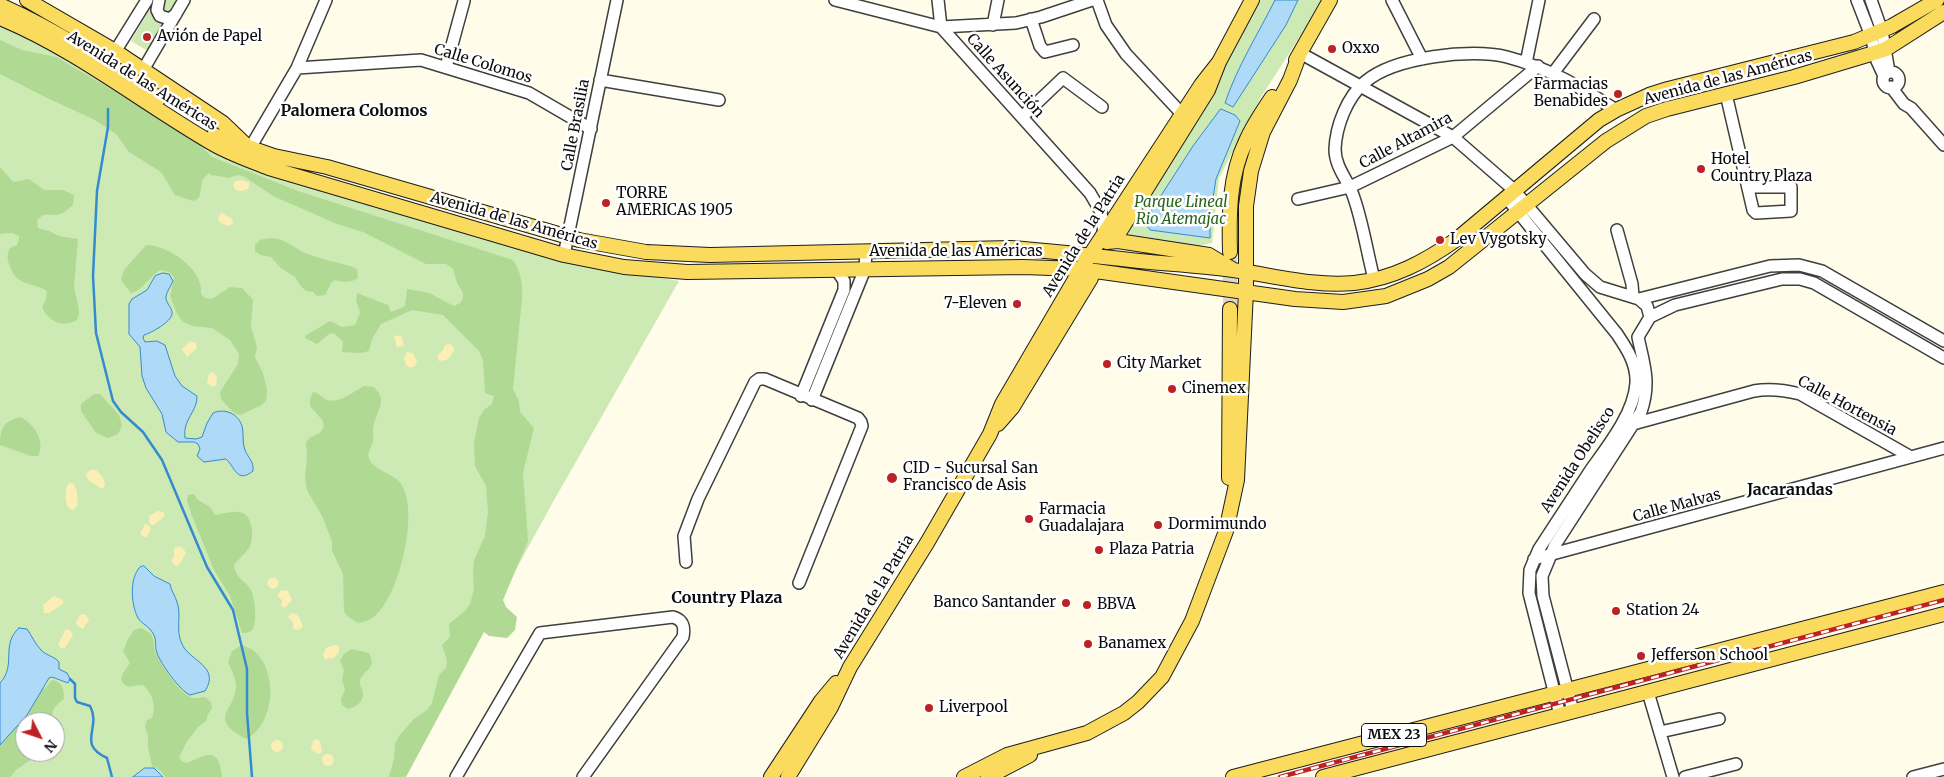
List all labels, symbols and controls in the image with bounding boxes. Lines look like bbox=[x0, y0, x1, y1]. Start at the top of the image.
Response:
street label: Avenida de las Américas bbox=[64, 27, 220, 135]
place label: Avión de Papel bbox=[157, 28, 262, 46]
street label: Calle Asunción bbox=[963, 30, 1047, 122]
marker: Avión de Papel bbox=[141, 31, 153, 43]
place label: Oxxo bbox=[1342, 40, 1380, 58]
street label: Calle Colomos bbox=[432, 41, 534, 87]
marker: Oxxo bbox=[1326, 43, 1338, 55]
street label: Avenida de las Américas bbox=[1642, 47, 1814, 109]
place label: Farmacias Benabides bbox=[1534, 76, 1608, 111]
street label: Calle Brasilia bbox=[558, 78, 594, 172]
marker: Farmacias Benabides bbox=[1612, 88, 1624, 100]
district label: Palomera Colomos bbox=[280, 101, 428, 121]
street label: Calle Altamira bbox=[1357, 109, 1455, 173]
place label: Hotel Country Plaza bbox=[1711, 151, 1812, 186]
marker: Hotel Country Plaza bbox=[1695, 163, 1707, 175]
street label: Avenida de la Patria bbox=[1039, 171, 1129, 301]
place label: TORRE AMERICAS 1905 bbox=[616, 185, 733, 220]
street label: Avenida de las Américas bbox=[428, 188, 600, 254]
park label: Parque Lineal Rio Atemajac bbox=[1134, 194, 1228, 229]
marker: TORRE AMERICAS 1905 bbox=[600, 197, 612, 209]
place label: Lev Vygotsky bbox=[1450, 231, 1547, 249]
marker: Lev Vygotsky bbox=[1434, 234, 1446, 246]
street label: Avenida de las Américas bbox=[869, 243, 1043, 261]
place label: 7-Eleven bbox=[944, 295, 1007, 313]
marker: 7-Eleven bbox=[1011, 298, 1023, 310]
place label: City Market bbox=[1117, 355, 1202, 373]
marker: City Market bbox=[1101, 358, 1113, 370]
street label: Calle Hortensia bbox=[1794, 372, 1900, 440]
place label: Cinemex bbox=[1182, 380, 1246, 398]
marker: Cinemex bbox=[1166, 383, 1178, 395]
street label: Avenida Obelisco bbox=[1537, 404, 1619, 516]
place label: CID - Sucursal San Francisco de Asis bbox=[903, 460, 1038, 495]
marker: CID - Sucursal San Francisco de Asis bbox=[885, 471, 899, 485]
district label: Jacarandas bbox=[1747, 480, 1833, 500]
street label: Calle Malvas bbox=[1631, 486, 1723, 526]
place label: Farmacia Guadalajara bbox=[1039, 501, 1124, 536]
marker: Farmacia Guadalajara bbox=[1023, 513, 1035, 525]
place label: Dormimundo bbox=[1168, 516, 1266, 534]
marker: Dormimundo bbox=[1152, 519, 1164, 531]
street label: Avenida de la Patria bbox=[830, 532, 918, 662]
place label: Plaza Patria bbox=[1109, 541, 1194, 559]
marker: Plaza Patria bbox=[1093, 544, 1105, 556]
district label: Country Plaza bbox=[672, 588, 782, 608]
place label: Banco Santander bbox=[933, 594, 1056, 612]
place label: BBVA bbox=[1097, 596, 1136, 614]
marker: Banco Santander bbox=[1060, 597, 1072, 609]
marker: BBVA bbox=[1081, 599, 1093, 611]
place label: Station 24 bbox=[1626, 602, 1699, 620]
marker: Station 24 bbox=[1610, 605, 1622, 617]
place label: Banamex bbox=[1098, 635, 1166, 653]
marker: Banamex bbox=[1082, 638, 1094, 650]
place label: Jefferson School bbox=[1651, 647, 1768, 665]
marker: Jefferson School bbox=[1635, 650, 1647, 662]
place label: Liverpool bbox=[939, 699, 1008, 717]
marker: Liverpool bbox=[923, 702, 935, 714]
north arrow bbox=[15, 712, 65, 762]
road number: MEX 23 bbox=[1362, 724, 1426, 746]
text: N bbox=[40, 736, 61, 756]

